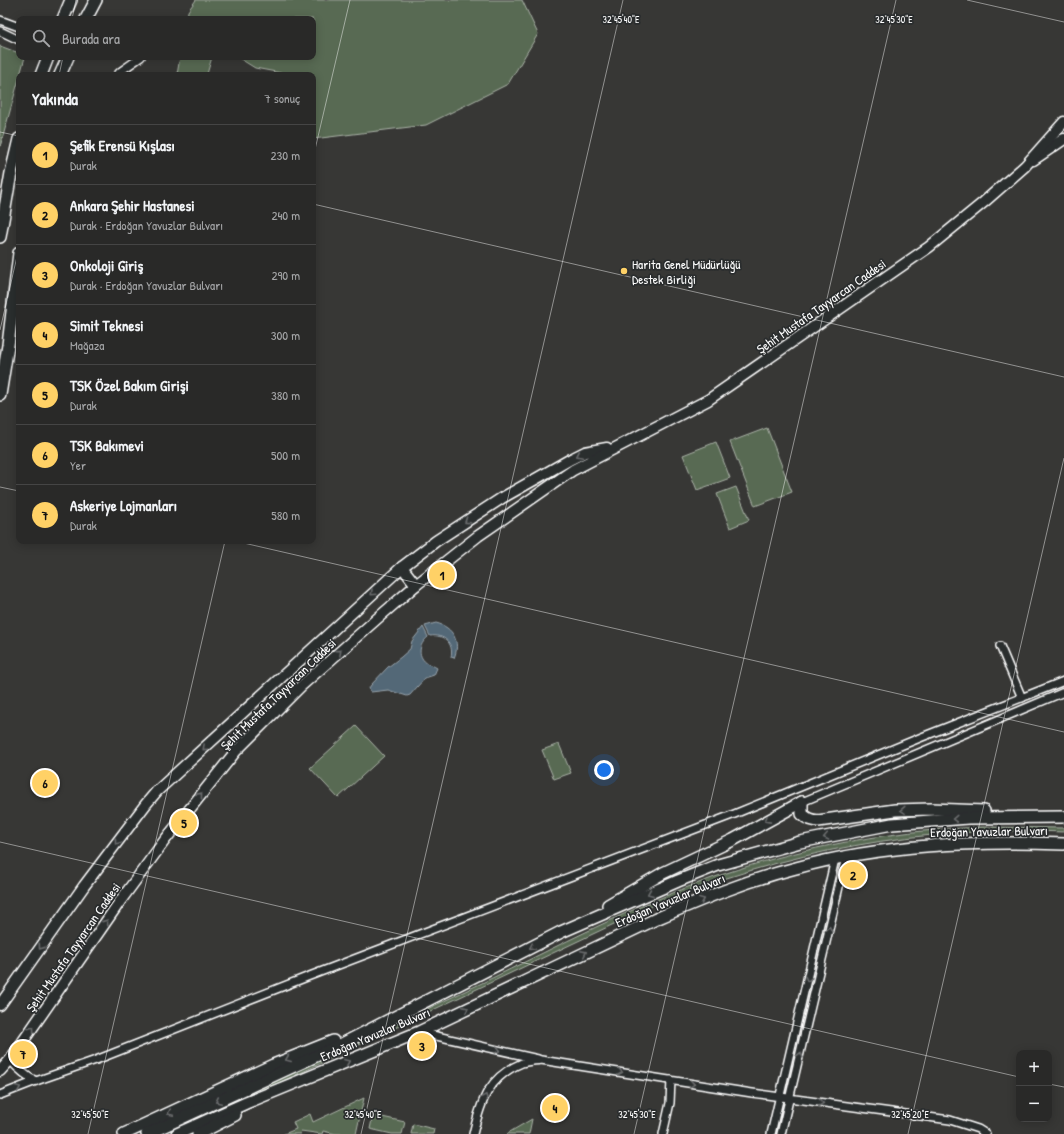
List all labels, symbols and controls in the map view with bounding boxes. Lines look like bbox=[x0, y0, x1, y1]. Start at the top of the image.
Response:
text: 32°45'40"E bbox=[603, 13, 640, 26]
text: 32°45'30"E bbox=[875, 13, 913, 26]
search box bbox=[16, 16, 316, 60]
icon: search bbox=[30, 27, 52, 49]
text: Burada ara bbox=[62, 28, 120, 49]
text: Yakında bbox=[32, 87, 78, 110]
text: 7 sonuç bbox=[264, 89, 300, 107]
text: Şefik Erensü Kışlası bbox=[70, 135, 175, 156]
text: 1 bbox=[43, 146, 47, 164]
text: 230 m bbox=[270, 146, 300, 164]
text: Durak bbox=[70, 156, 97, 174]
text: Ankara Şehir Hastanesi bbox=[70, 195, 195, 216]
text: 2 bbox=[42, 206, 48, 224]
text: 240 m bbox=[271, 206, 300, 224]
text: Durak · Erdoğan Yavuzlar Bulvarı bbox=[70, 216, 223, 234]
street label: Şehit Mustafa Tayyarcan Caddesi bbox=[753, 254, 889, 358]
text: Onkoloji Giriş bbox=[70, 255, 143, 276]
place label: Harita Genel Müdürlüğü Destek Birliği bbox=[632, 255, 740, 288]
text: 3 bbox=[42, 266, 48, 284]
text: 290 m bbox=[271, 266, 300, 284]
marker: Harita Genel Müdürlüğü Destek Birliği bbox=[619, 266, 629, 276]
text: Durak · Erdoğan Yavuzlar Bulvarı bbox=[70, 276, 223, 294]
text: Simit Teknesi bbox=[70, 315, 144, 336]
text: 4 bbox=[43, 326, 47, 344]
text: 300 m bbox=[271, 326, 300, 344]
text: Mağaza bbox=[70, 336, 104, 354]
text: TSK Özel Bakım Girişi bbox=[70, 375, 189, 396]
text: 5 bbox=[42, 386, 48, 404]
text: 380 m bbox=[271, 386, 300, 404]
text: Durak bbox=[70, 396, 97, 414]
text: TSK Bakımevi bbox=[70, 435, 144, 456]
text: 6 bbox=[42, 446, 48, 464]
text: 500 m bbox=[271, 446, 300, 464]
one-way arrow bbox=[576, 450, 583, 458]
text: Yer bbox=[70, 456, 86, 474]
text: Askeriye Lojmanları bbox=[70, 495, 177, 516]
text: 7 bbox=[42, 506, 48, 524]
text: 580 m bbox=[271, 506, 300, 524]
text: Durak bbox=[70, 516, 97, 534]
one-way arrow bbox=[464, 516, 471, 524]
pin: 1 bbox=[429, 560, 455, 590]
one-way arrow bbox=[370, 588, 378, 596]
street label: Şehit Mustafa Tayyarcan Caddesi bbox=[216, 634, 340, 754]
one-way arrow bbox=[334, 650, 342, 657]
one-way arrow bbox=[203, 743, 210, 750]
your location bbox=[594, 760, 614, 780]
pin: 6 bbox=[32, 768, 58, 798]
one-way arrow bbox=[195, 793, 202, 800]
one-way arrow bbox=[900, 806, 906, 814]
pin: 5 bbox=[171, 808, 197, 838]
one-way arrow bbox=[952, 814, 958, 823]
one-way arrow bbox=[764, 816, 771, 823]
street label: Erdoğan Yavuzlar Bulvarı bbox=[930, 821, 1048, 841]
one-way arrow bbox=[823, 832, 830, 840]
one-way arrow bbox=[115, 838, 122, 845]
pin: 2 bbox=[840, 860, 866, 890]
street label: Erdoğan Yavuzlar Bulvarı bbox=[612, 869, 728, 931]
street label: Şehit Mustafa Tayyarcan Caddesi bbox=[21, 879, 125, 1015]
one-way arrow bbox=[646, 888, 654, 896]
one-way arrow bbox=[698, 896, 705, 904]
one-way arrow bbox=[101, 919, 109, 926]
one-way arrow bbox=[825, 926, 833, 932]
one-way arrow bbox=[528, 942, 536, 950]
one-way arrow bbox=[39, 943, 46, 950]
one-way arrow bbox=[579, 950, 587, 958]
one-way arrow bbox=[804, 975, 813, 982]
street label: Erdoğan Yavuzlar Bulvarı bbox=[317, 1003, 433, 1065]
one-way arrow bbox=[462, 1006, 470, 1014]
one-way arrow bbox=[27, 1026, 35, 1033]
pin: 3 bbox=[409, 1031, 435, 1061]
pin: 7 bbox=[10, 1039, 36, 1069]
one-way arrow bbox=[494, 1045, 501, 1054]
map controls bbox=[1016, 1050, 1052, 1122]
button: + bbox=[1016, 1050, 1052, 1086]
one-way arrow bbox=[795, 1052, 803, 1058]
one-way arrow bbox=[285, 1054, 292, 1062]
one-way arrow bbox=[344, 1058, 351, 1066]
one-way arrow bbox=[617, 1067, 623, 1076]
one-way arrow bbox=[689, 1079, 695, 1088]
one-way arrow bbox=[14, 1085, 22, 1093]
button: − bbox=[1016, 1086, 1052, 1122]
one-way arrow bbox=[480, 1093, 488, 1100]
pin: 4 bbox=[542, 1093, 568, 1123]
one-way arrow bbox=[215, 1096, 223, 1104]
one-way arrow bbox=[818, 1098, 824, 1107]
text: 32°45'50"E bbox=[71, 1108, 109, 1121]
one-way arrow bbox=[167, 1108, 174, 1116]
text: 32°45'40"E bbox=[345, 1108, 382, 1121]
text: 32°45'30"E bbox=[618, 1108, 656, 1121]
text: 32°45'20"E bbox=[891, 1108, 929, 1121]

